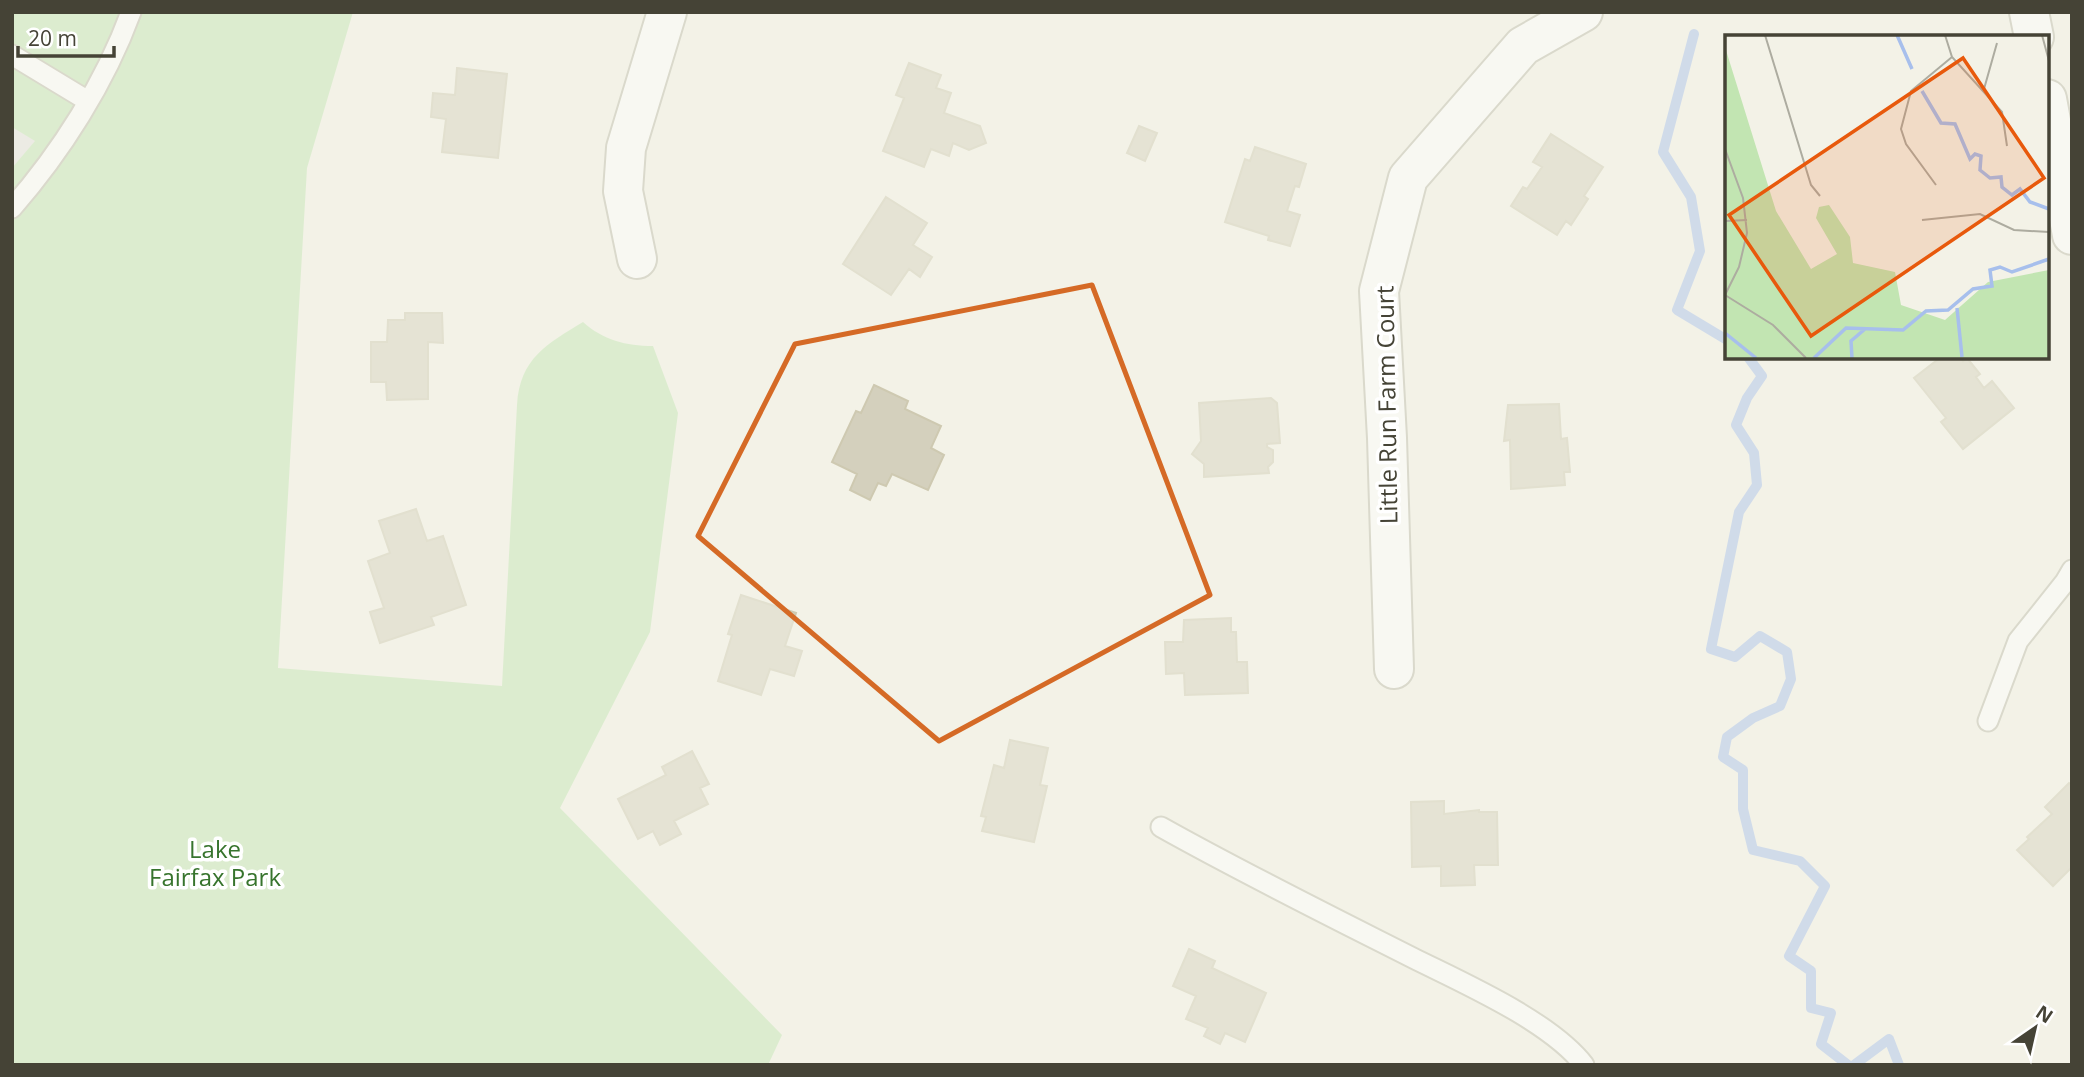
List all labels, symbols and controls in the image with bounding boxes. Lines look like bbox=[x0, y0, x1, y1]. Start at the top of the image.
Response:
scale bar bbox=[18, 14, 114, 58]
text: 20 m bbox=[28, 24, 77, 52]
inset map bbox=[1725, 35, 2049, 359]
street label: Little Run Farm Court bbox=[1367, 285, 1405, 525]
park label: Lake Fairfax Park bbox=[149, 832, 281, 893]
north arrow bbox=[2000, 993, 2070, 1063]
text: N bbox=[2031, 999, 2058, 1029]

